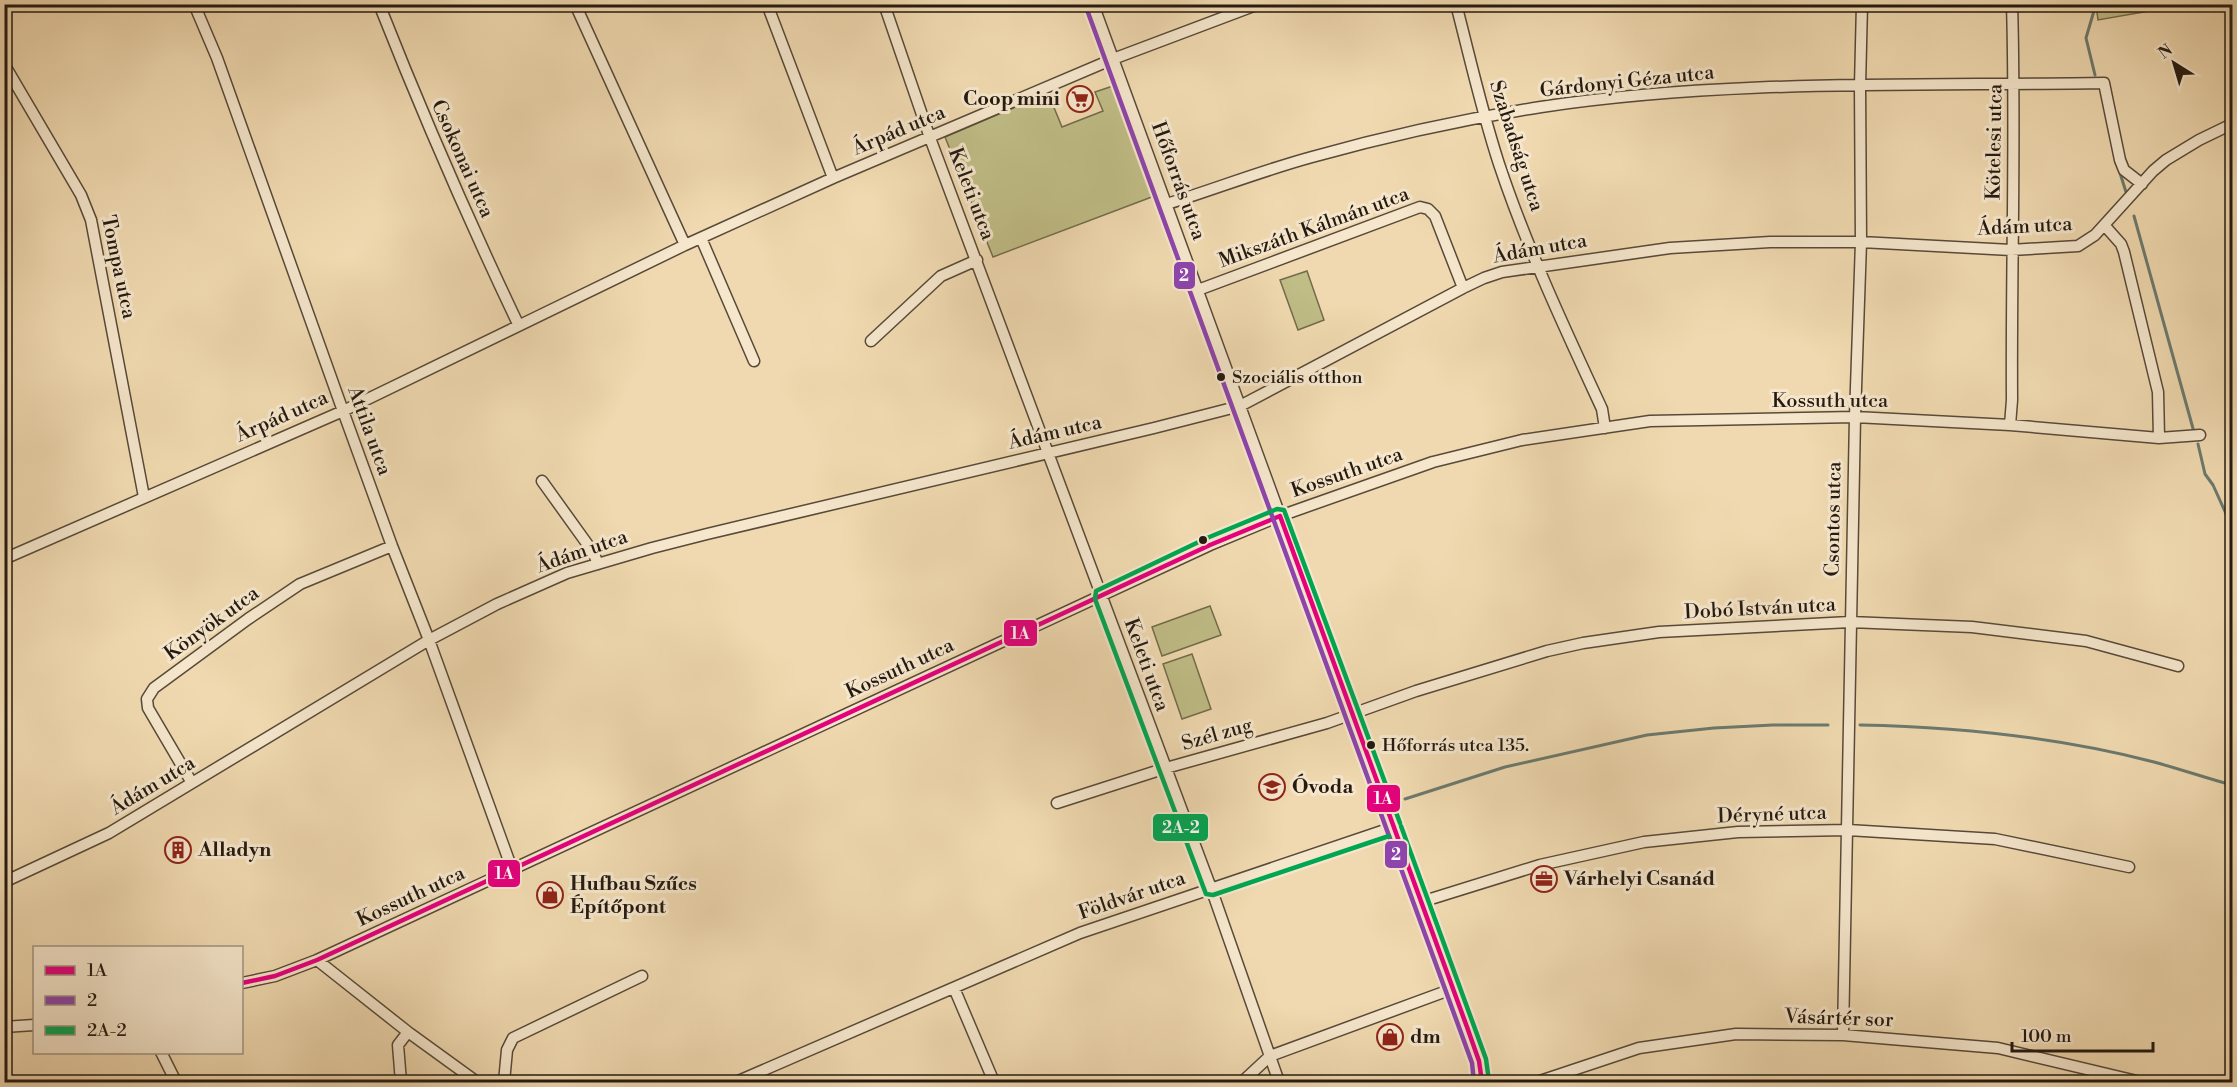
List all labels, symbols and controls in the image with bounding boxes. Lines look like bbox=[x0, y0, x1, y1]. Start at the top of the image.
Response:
north arrow bbox=[2144, 33, 2204, 93]
text: N bbox=[2155, 40, 2177, 64]
street label: Gárdonyi Géza utca bbox=[1539, 60, 1716, 104]
street label: Szabadság utca bbox=[1483, 78, 1549, 215]
street label: Kötelesi utca bbox=[1981, 83, 2009, 200]
supermarket icon: Coop mini bbox=[1065, 84, 1095, 114]
place label: Coop mini bbox=[963, 87, 1061, 112]
street label: Csokonai utca bbox=[425, 96, 499, 223]
street label: Árpád utca bbox=[847, 99, 950, 162]
street label: Hőforrás utca bbox=[1145, 118, 1211, 244]
street label: Keleti utca bbox=[942, 144, 1000, 245]
street label: Mikszáth Kálmán utca bbox=[1215, 182, 1414, 274]
street label: Ádám utca bbox=[1976, 211, 2074, 242]
street label: Tompa utca bbox=[95, 213, 141, 322]
street label: Ádám utca bbox=[1490, 227, 1590, 270]
line badge: 2 bbox=[1173, 261, 1196, 290]
text: 2 bbox=[1179, 266, 1189, 286]
place label: Szociális otthon bbox=[1232, 366, 1363, 389]
marker: Szociális otthon bbox=[1215, 371, 1227, 383]
street label: Attila utca bbox=[341, 382, 397, 480]
street label: Árpád utca bbox=[231, 384, 333, 449]
street label: Kossuth utca bbox=[1772, 389, 1889, 414]
street label: Ádám utca bbox=[1005, 409, 1105, 456]
street label: Kossuth utca bbox=[1288, 442, 1407, 504]
street label: Csontos utca bbox=[1820, 460, 1848, 577]
street label: Ádám utca bbox=[532, 523, 632, 580]
unlabelled marker bbox=[1197, 534, 1209, 546]
street label: Könyök utca bbox=[160, 581, 265, 667]
street label: Dobó István utca bbox=[1684, 593, 1837, 625]
street label: Keleti utca bbox=[1118, 615, 1175, 716]
line badge: 1A bbox=[1003, 619, 1038, 647]
text: 1A bbox=[1010, 624, 1030, 644]
street label: Kossuth utca bbox=[842, 633, 959, 705]
street label: Szél zug bbox=[1179, 713, 1256, 757]
place label: Hőforrás utca 135. bbox=[1382, 734, 1529, 757]
marker: Hőforrás utca 135. bbox=[1365, 739, 1377, 751]
street label: Ádám utca bbox=[104, 750, 201, 822]
school or university icon: Óvoda bbox=[1257, 772, 1287, 802]
place label: Óvoda bbox=[1292, 773, 1353, 800]
line badge: 1A bbox=[1366, 784, 1401, 813]
text: 1A bbox=[1373, 789, 1393, 809]
street label: Déryné utca bbox=[1717, 801, 1828, 829]
line badge: 2A-2 bbox=[1152, 813, 1209, 842]
text: 2A-2 bbox=[1162, 818, 1200, 838]
building icon: Alladyn bbox=[163, 835, 193, 865]
place label: Alladyn bbox=[197, 838, 272, 863]
line badge: 2 bbox=[1384, 840, 1408, 869]
text: 2 bbox=[1391, 845, 1401, 865]
line badge: 1A bbox=[487, 859, 521, 888]
street label: Kossuth utca bbox=[353, 861, 470, 933]
text: 1A bbox=[494, 864, 514, 884]
office icon: Várhelyi Csanád bbox=[1529, 864, 1559, 894]
street label: Földvár utca bbox=[1075, 866, 1190, 926]
place label: Várhelyi Csanád bbox=[1563, 867, 1715, 892]
place label: Hufbau Szűcs Építőpont bbox=[570, 872, 697, 920]
shop icon: Hufbau Szűcs Építőpont bbox=[535, 880, 565, 910]
legend bbox=[33, 946, 243, 1054]
text: 1A bbox=[87, 959, 108, 982]
text: 2 bbox=[87, 989, 97, 1012]
street label: Vásártér sor bbox=[1783, 1005, 1894, 1033]
scale bar bbox=[2012, 1015, 2153, 1053]
text: 2A-2 bbox=[87, 1019, 127, 1042]
shop icon: dm bbox=[1375, 1022, 1405, 1052]
place label: dm bbox=[1410, 1025, 1441, 1050]
text: 100 m bbox=[2021, 1025, 2072, 1048]

